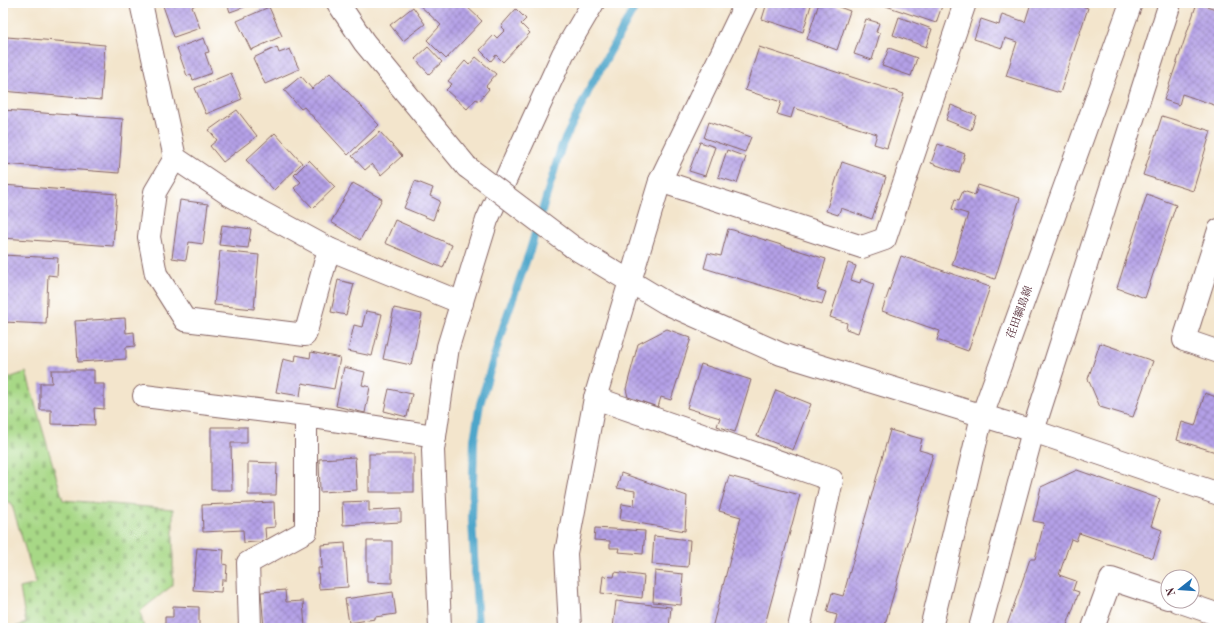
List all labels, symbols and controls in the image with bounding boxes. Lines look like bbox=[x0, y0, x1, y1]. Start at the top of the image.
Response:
street label: 荏田綱島線 bbox=[1004, 284, 1035, 340]
north arrow bbox=[1160, 569, 1200, 609]
text: N bbox=[1165, 585, 1178, 597]

